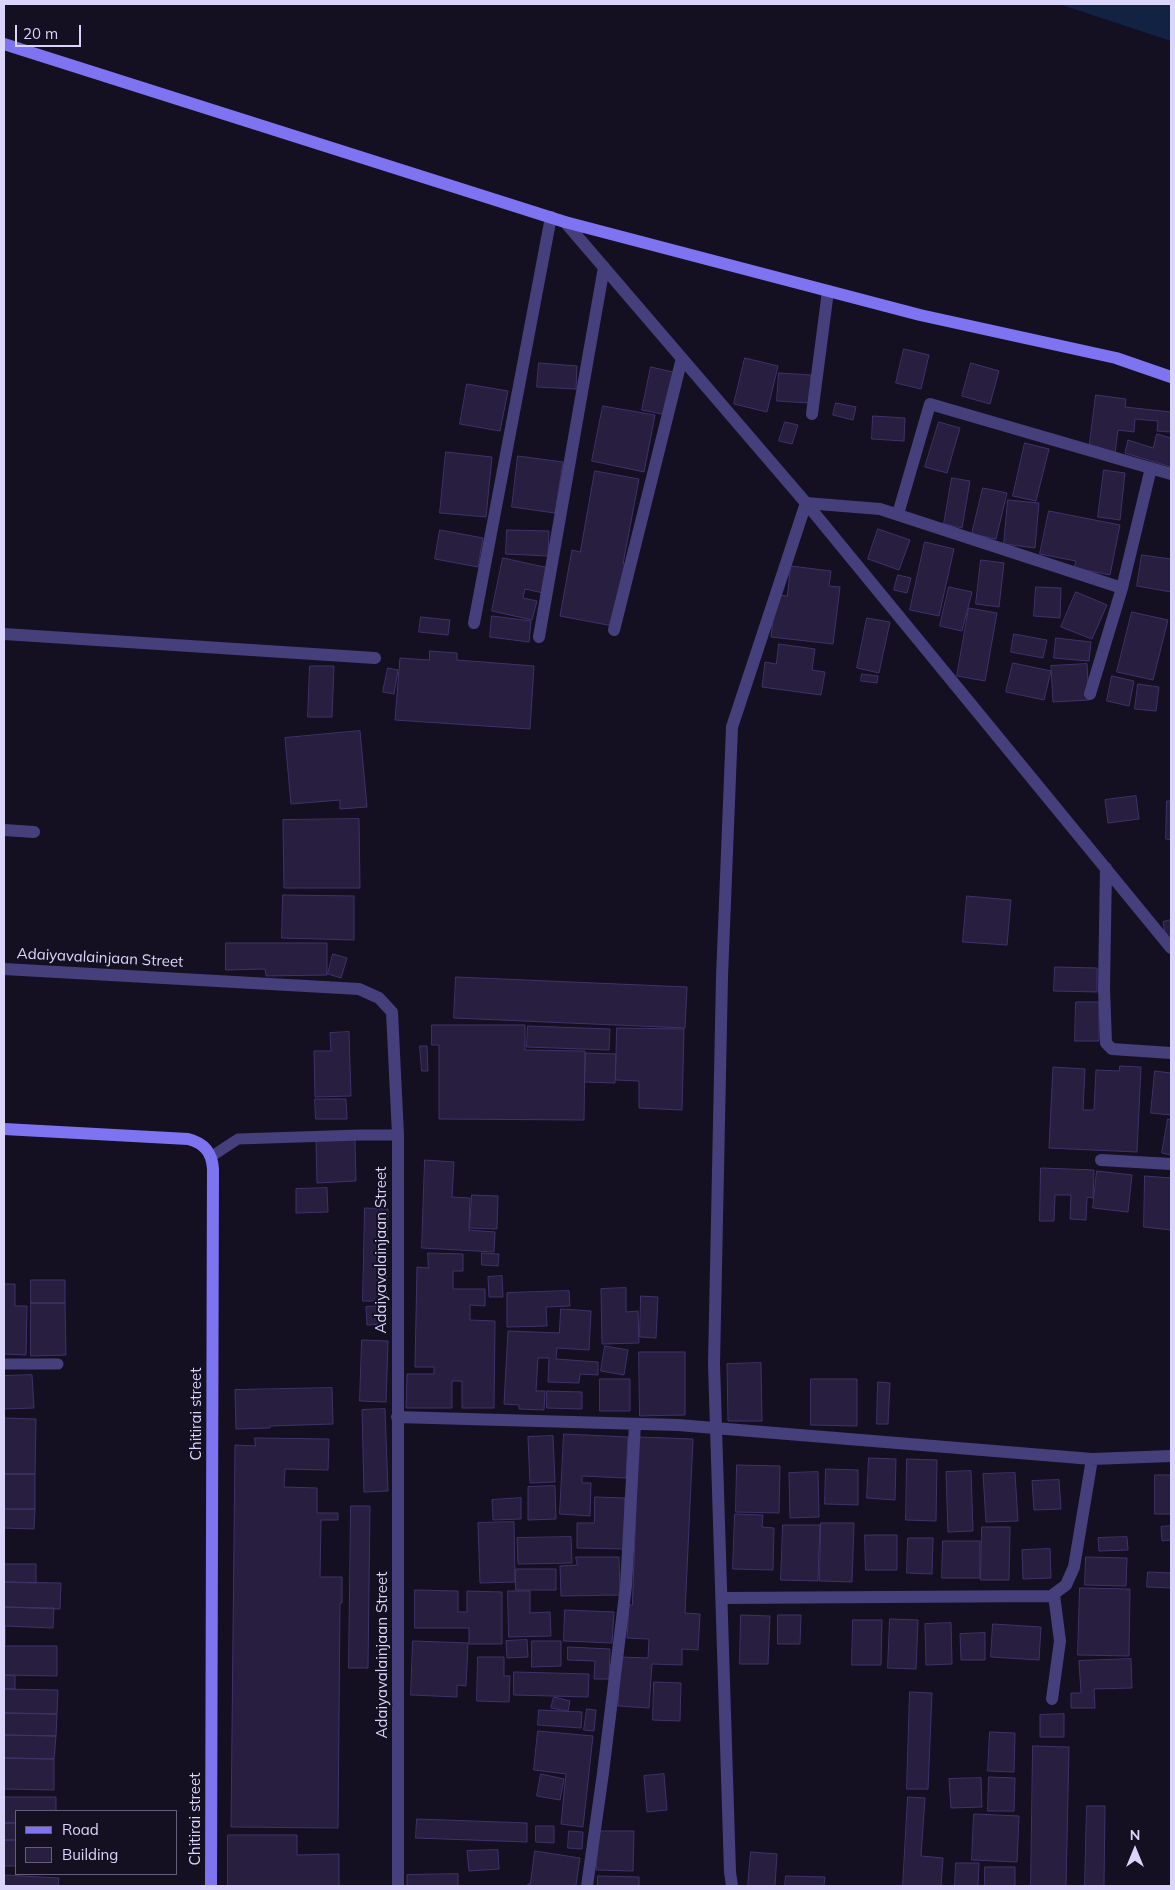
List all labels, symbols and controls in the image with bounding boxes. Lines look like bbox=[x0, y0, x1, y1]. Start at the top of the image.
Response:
scale bar bbox=[18, 15, 84, 47]
text: 20 m bbox=[23, 24, 58, 43]
street label: Adaiyavalainjaan Street bbox=[16, 945, 184, 971]
street label: Adaiyavalainjaan Street bbox=[372, 1167, 390, 1333]
street label: Chitirai street bbox=[187, 1368, 205, 1460]
street label: Adaiyavalainjaan Street bbox=[373, 1572, 391, 1738]
street label: Chitirai street bbox=[186, 1773, 204, 1865]
legend bbox=[15, 1810, 178, 1875]
text: Road bbox=[62, 1820, 99, 1839]
north arrow bbox=[1110, 1825, 1160, 1875]
text: N bbox=[1130, 1826, 1140, 1844]
text: Building bbox=[62, 1845, 118, 1864]

